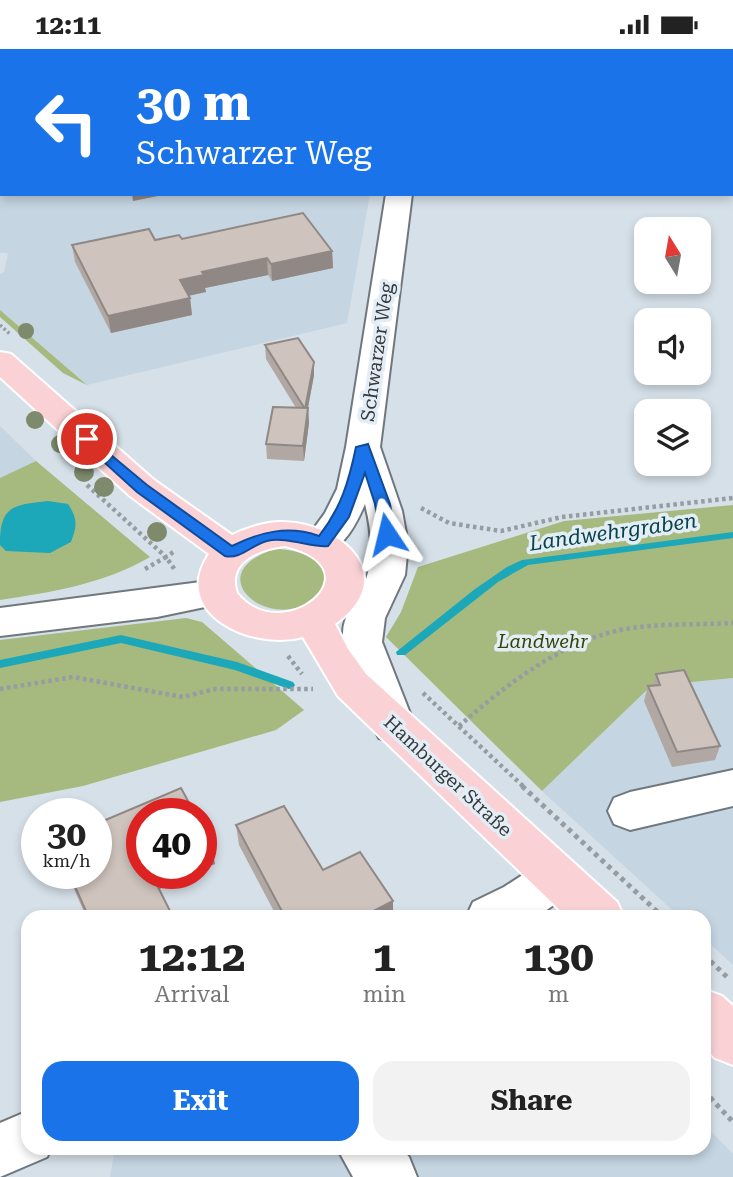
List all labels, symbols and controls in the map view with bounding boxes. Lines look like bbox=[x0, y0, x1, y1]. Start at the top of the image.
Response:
text: 12:11 bbox=[35, 10, 101, 40]
text: 30 m bbox=[136, 75, 251, 132]
icon: left bbox=[21, 77, 112, 168]
text: Schwarzer Weg bbox=[136, 134, 372, 172]
north arrow bbox=[634, 217, 710, 294]
map controls bbox=[634, 217, 711, 476]
street label: Schwarzer Weg bbox=[356, 281, 398, 423]
button: sound bbox=[634, 308, 711, 385]
button: layers bbox=[634, 399, 711, 476]
pin bbox=[57, 409, 117, 469]
icon: arrive bbox=[68, 420, 106, 458]
position arrow bbox=[350, 497, 424, 571]
water label: Landwehrgraben bbox=[527, 508, 698, 556]
park label: Landwehr bbox=[497, 630, 588, 653]
street label: Hamburger Straße bbox=[379, 711, 517, 841]
speed limit sign: 40 bbox=[126, 798, 217, 889]
text: 30 bbox=[47, 814, 86, 855]
text: km/h bbox=[42, 850, 91, 871]
text: 12:12 bbox=[138, 932, 245, 981]
text: 1 bbox=[373, 932, 396, 981]
text: 130 bbox=[523, 932, 594, 981]
text: Arrival bbox=[154, 981, 229, 1008]
text: min bbox=[363, 981, 406, 1008]
text: m bbox=[548, 981, 569, 1008]
button: Exit bbox=[42, 1061, 359, 1141]
button: Share bbox=[373, 1061, 690, 1141]

